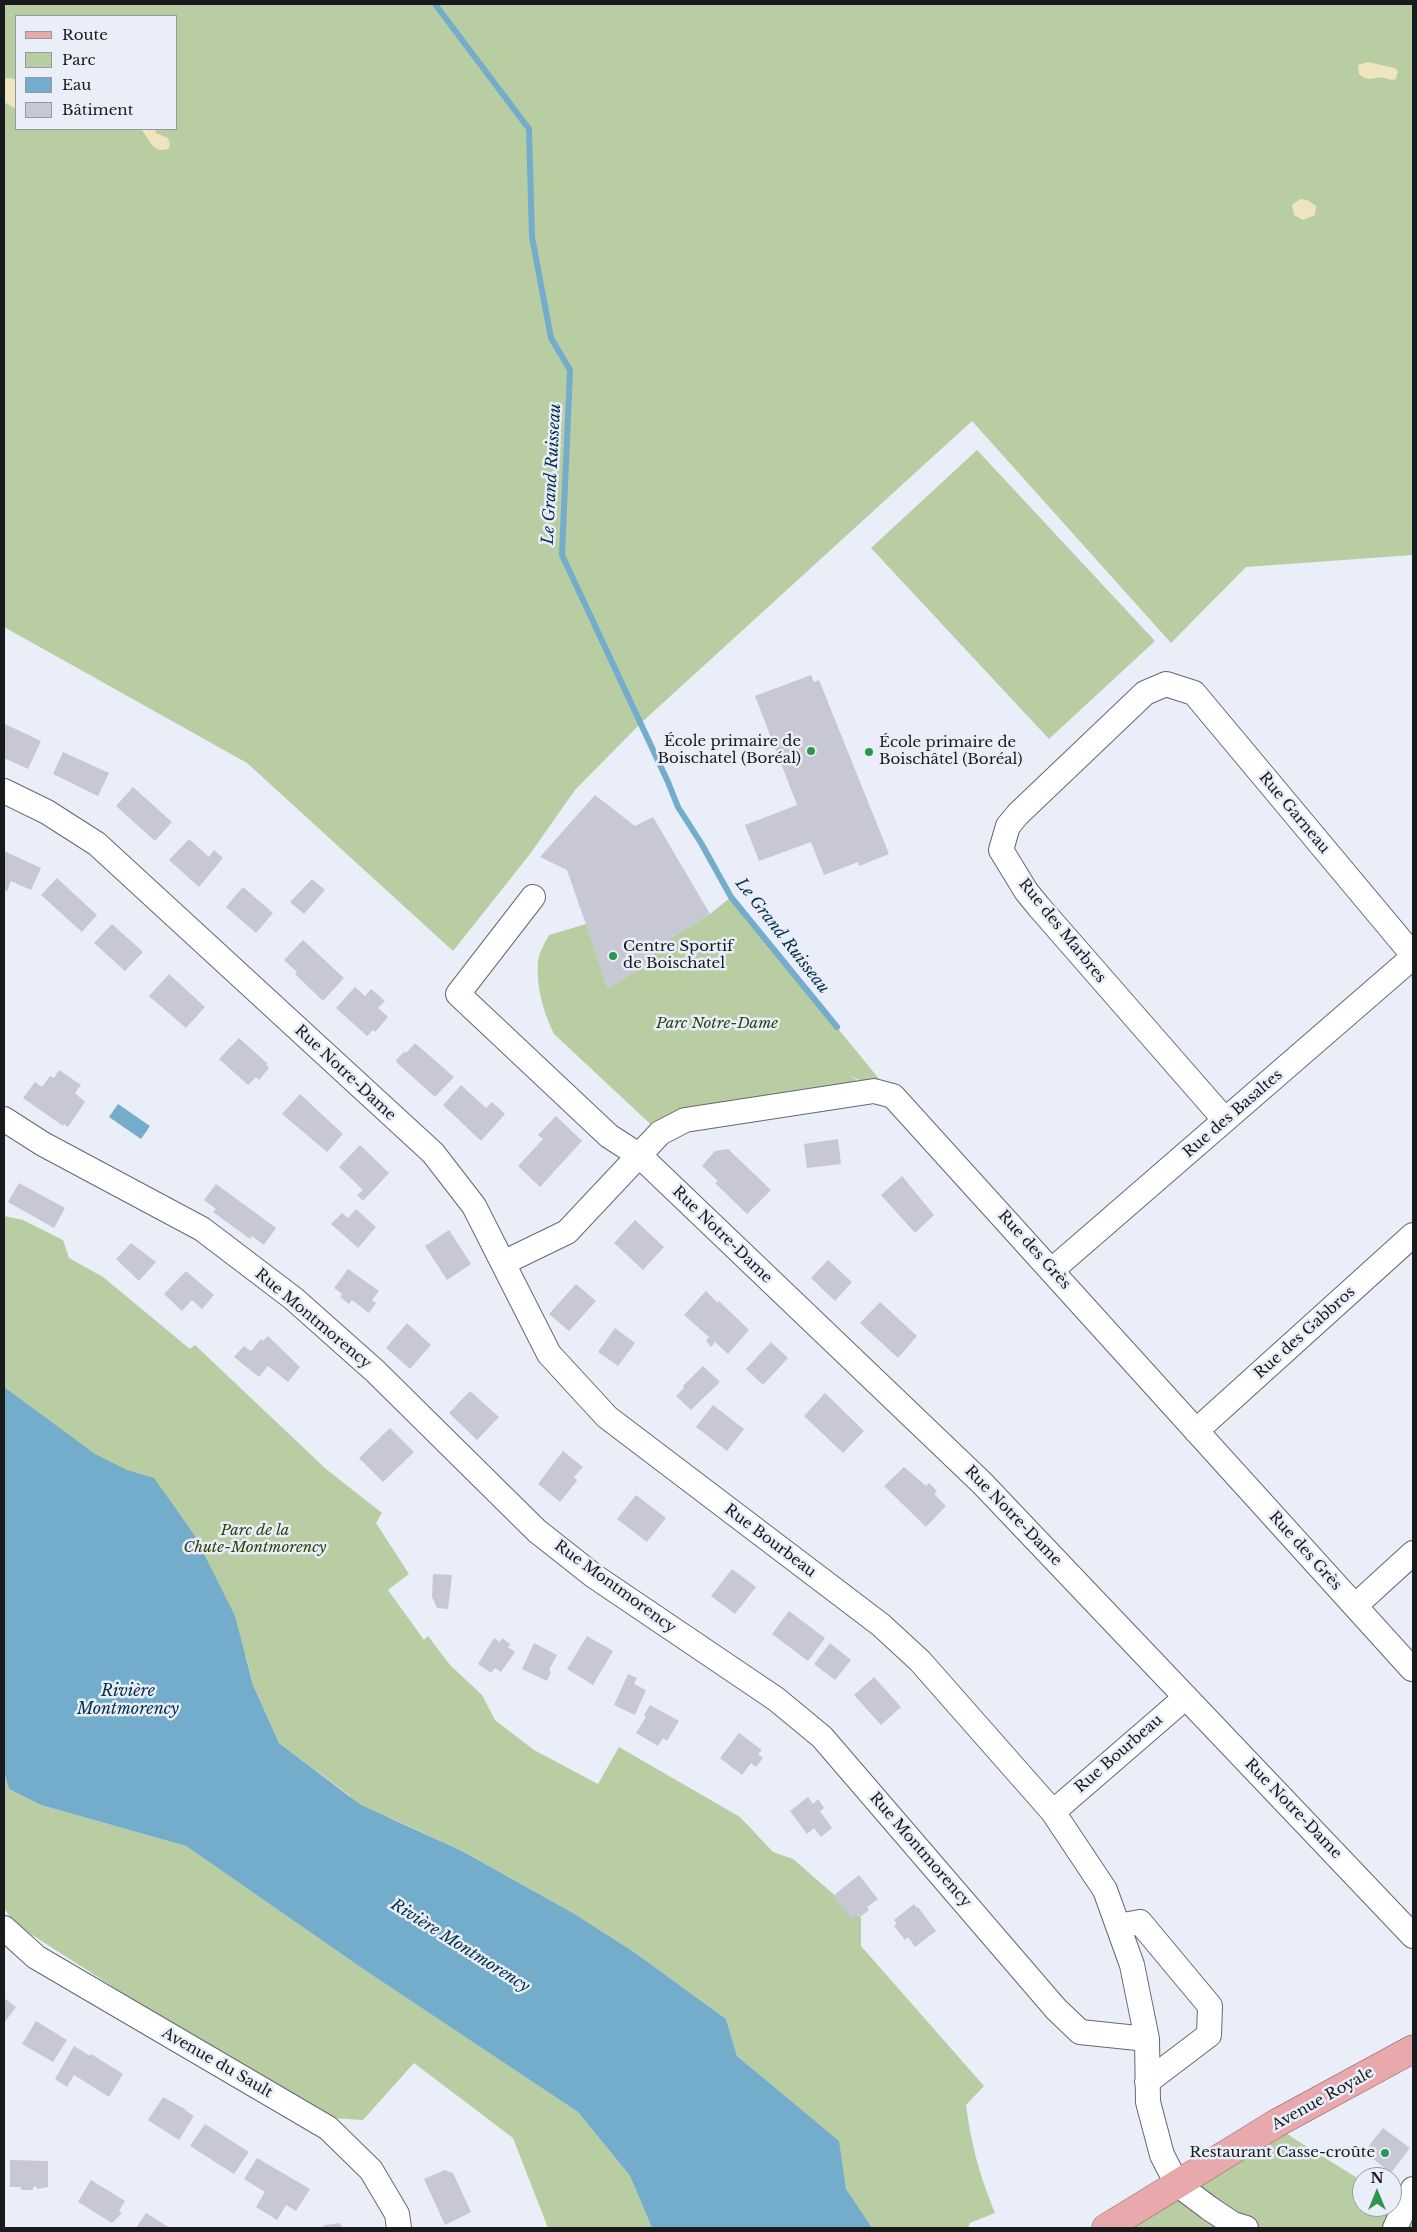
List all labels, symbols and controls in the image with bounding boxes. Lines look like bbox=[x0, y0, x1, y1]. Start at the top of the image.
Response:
legend bbox=[15, 15, 178, 130]
text: Route bbox=[62, 25, 108, 44]
text: Parc bbox=[62, 50, 95, 69]
text: Eau bbox=[62, 75, 91, 94]
text: Bâtiment bbox=[62, 100, 133, 119]
water label: Le Grand Ruisseau bbox=[539, 403, 565, 545]
place label: École primaire de Boischatel (Boréal) bbox=[658, 733, 801, 768]
place label: École primaire de Boischâtel (Boréal) bbox=[879, 734, 1022, 769]
marker: École primaire de Boischatel (Boréal) bbox=[805, 745, 817, 757]
marker: École primaire de Boischâtel (Boréal) bbox=[863, 746, 875, 758]
street label: Rue Garneau bbox=[1255, 769, 1333, 857]
water label: Le Grand Ruisseau bbox=[731, 874, 833, 998]
street label: Rue des Marbres bbox=[1015, 875, 1109, 987]
place label: Centre Sportif de Boischatel bbox=[623, 938, 733, 973]
marker: Centre Sportif de Boischatel bbox=[607, 950, 619, 962]
park label: Parc Notre-Dame bbox=[656, 1015, 778, 1033]
street label: Rue Notre-Dame bbox=[291, 1021, 399, 1125]
street label: Rue des Basaltes bbox=[1180, 1066, 1286, 1162]
street label: Rue Notre-Dame bbox=[668, 1183, 776, 1287]
street label: Rue des Grès bbox=[994, 1207, 1074, 1293]
street label: Rue Montmorency bbox=[251, 1265, 375, 1373]
street label: Rue des Gabbros bbox=[1251, 1283, 1359, 1383]
street label: Rue Notre-Dame bbox=[961, 1462, 1065, 1570]
street label: Rue Bourbeau bbox=[721, 1501, 819, 1581]
street label: Rue des Grès bbox=[1265, 1508, 1345, 1594]
park label: Parc de la Chute-Montmorency bbox=[183, 1522, 327, 1557]
street label: Rue Montmorency bbox=[551, 1537, 679, 1637]
water label: Rivière Montmorency bbox=[77, 1681, 179, 1719]
street label: Rue Bourbeau bbox=[1072, 1711, 1166, 1797]
street label: Rue Notre-Dame bbox=[1241, 1755, 1345, 1863]
street label: Rue Montmorency bbox=[865, 1789, 975, 1911]
water label: Rivière Montmorency bbox=[387, 1895, 533, 1997]
street label: Avenue du Sault bbox=[159, 2024, 275, 2102]
street label: Avenue Royale bbox=[1269, 2064, 1377, 2134]
place label: Restaurant Casse-croûte bbox=[1189, 2144, 1375, 2162]
marker: Restaurant Casse-croûte bbox=[1379, 2147, 1391, 2159]
north arrow bbox=[1352, 2167, 1402, 2217]
text: N bbox=[1370, 2169, 1384, 2187]

